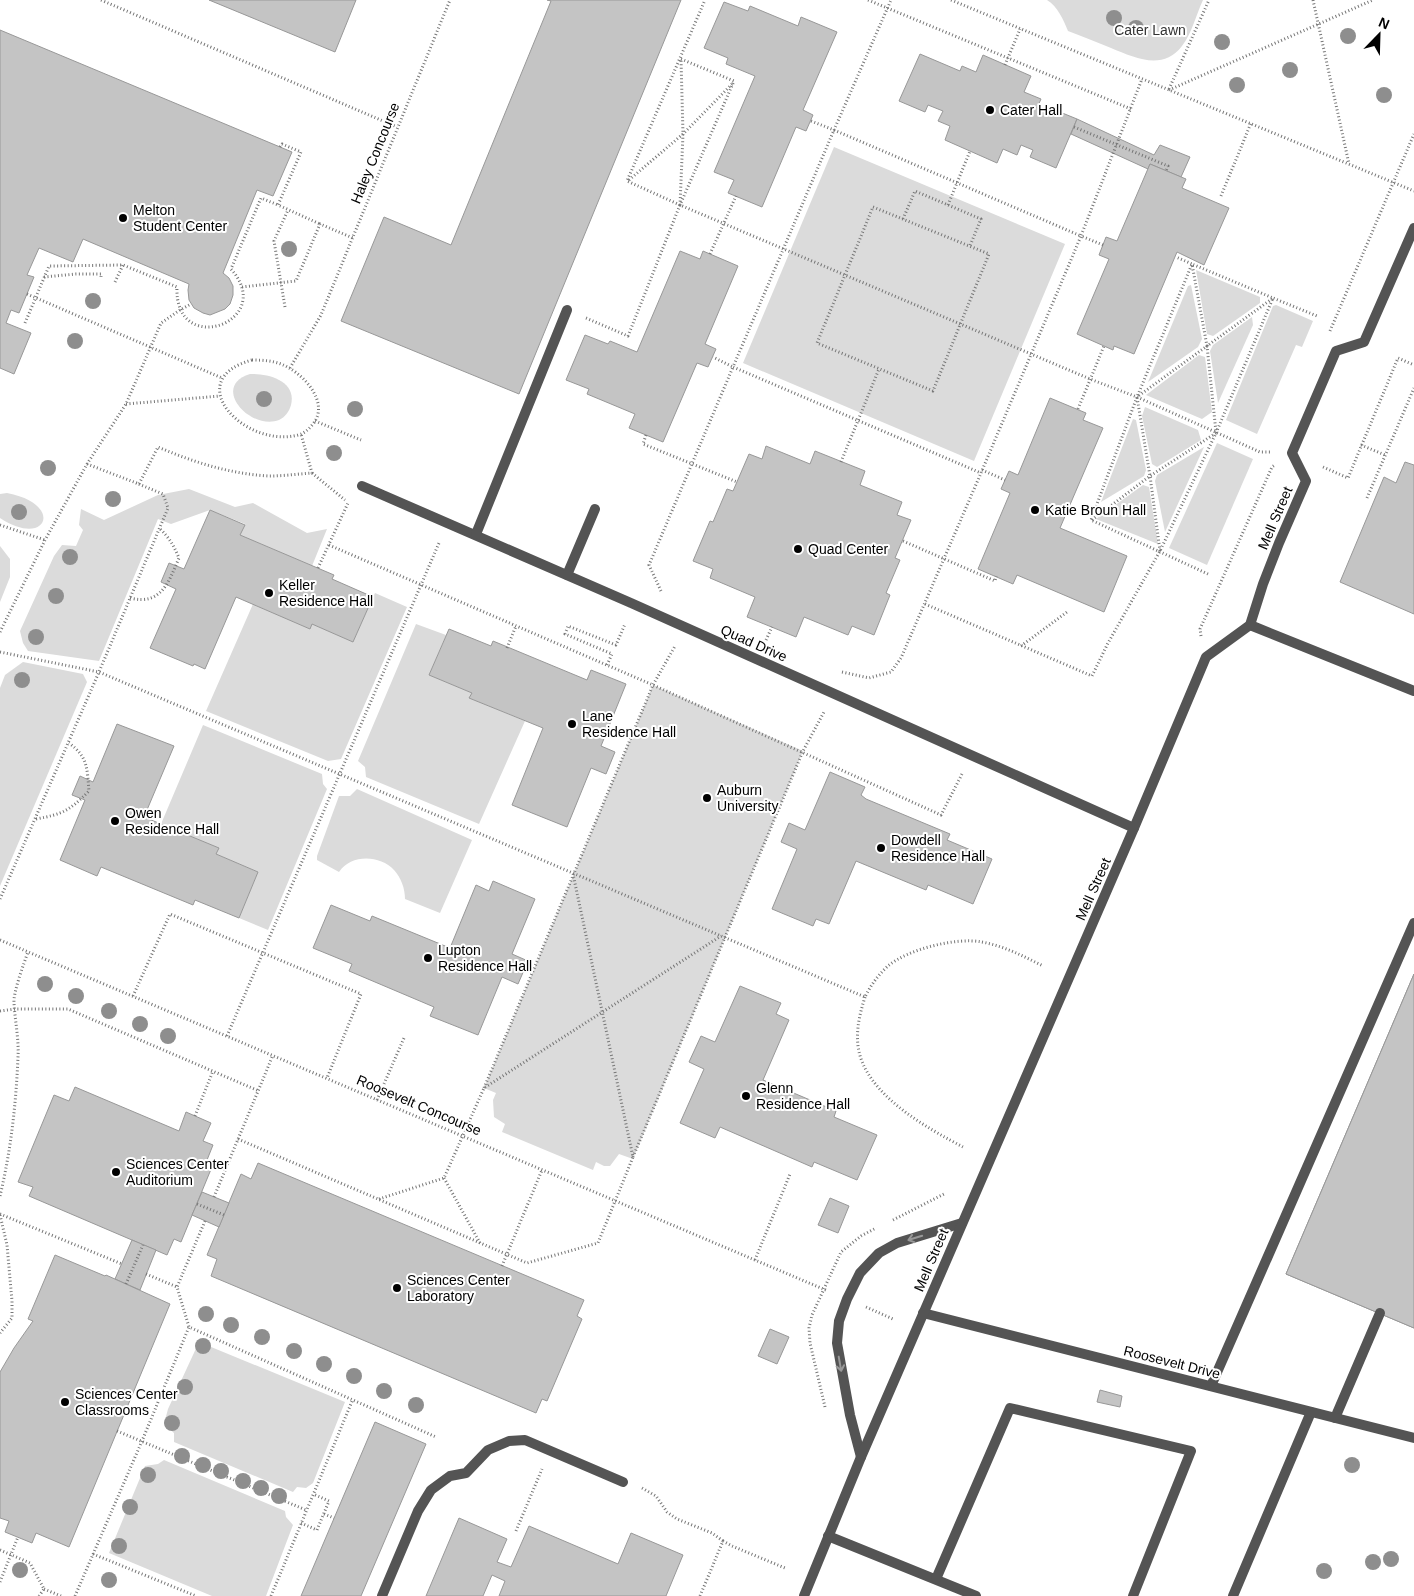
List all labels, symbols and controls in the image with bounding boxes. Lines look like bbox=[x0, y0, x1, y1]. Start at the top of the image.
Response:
north arrow bbox=[1354, 10, 1404, 60]
text: N bbox=[1376, 14, 1392, 32]
park label: Cater Lawn bbox=[1114, 22, 1186, 38]
street label: Haley Concourse bbox=[347, 100, 403, 206]
place label: Cater Hall bbox=[1000, 102, 1062, 118]
marker: Cater Hall bbox=[984, 104, 996, 116]
place label: Melton Student Center bbox=[133, 202, 228, 234]
marker: Melton Student Center bbox=[117, 212, 129, 224]
street label: Mell Street bbox=[1255, 484, 1295, 552]
place label: Katie Broun Hall bbox=[1045, 502, 1146, 518]
marker: Katie Broun Hall bbox=[1029, 504, 1041, 516]
place label: Quad Center bbox=[808, 541, 888, 557]
marker: Quad Center bbox=[792, 543, 804, 555]
place label: Keller Residence Hall bbox=[279, 577, 373, 609]
marker: Keller Residence Hall bbox=[263, 587, 275, 599]
street label: Quad Drive bbox=[718, 621, 790, 665]
place label: Lane Residence Hall bbox=[582, 708, 676, 740]
marker: Lane Residence Hall bbox=[566, 718, 578, 730]
place label: Auburn University bbox=[717, 782, 778, 814]
marker: Auburn University bbox=[701, 792, 713, 804]
place label: Owen Residence Hall bbox=[125, 805, 219, 837]
marker: Owen Residence Hall bbox=[109, 815, 121, 827]
place label: Dowdell Residence Hall bbox=[891, 832, 985, 864]
marker: Dowdell Residence Hall bbox=[875, 842, 887, 854]
street label: Mell Street bbox=[1072, 855, 1114, 923]
place label: Lupton Residence Hall bbox=[438, 942, 532, 974]
marker: Lupton Residence Hall bbox=[422, 952, 434, 964]
street label: Roosevelt Concourse bbox=[354, 1071, 484, 1139]
place label: Glenn Residence Hall bbox=[756, 1080, 850, 1112]
marker: Glenn Residence Hall bbox=[740, 1090, 752, 1102]
place label: Sciences Center Auditorium bbox=[126, 1156, 229, 1188]
marker: Sciences Center Auditorium bbox=[110, 1166, 122, 1178]
street label: Mell Street bbox=[911, 1226, 951, 1294]
one-way arrow bbox=[908, 1233, 924, 1243]
place label: Sciences Center Laboratory bbox=[407, 1272, 510, 1304]
marker: Sciences Center Laboratory bbox=[391, 1282, 403, 1294]
street label: Roosevelt Drive bbox=[1122, 1342, 1222, 1382]
one-way arrow bbox=[836, 1355, 846, 1371]
place label: Sciences Center Classrooms bbox=[75, 1386, 178, 1418]
marker: Sciences Center Classrooms bbox=[59, 1396, 71, 1408]

